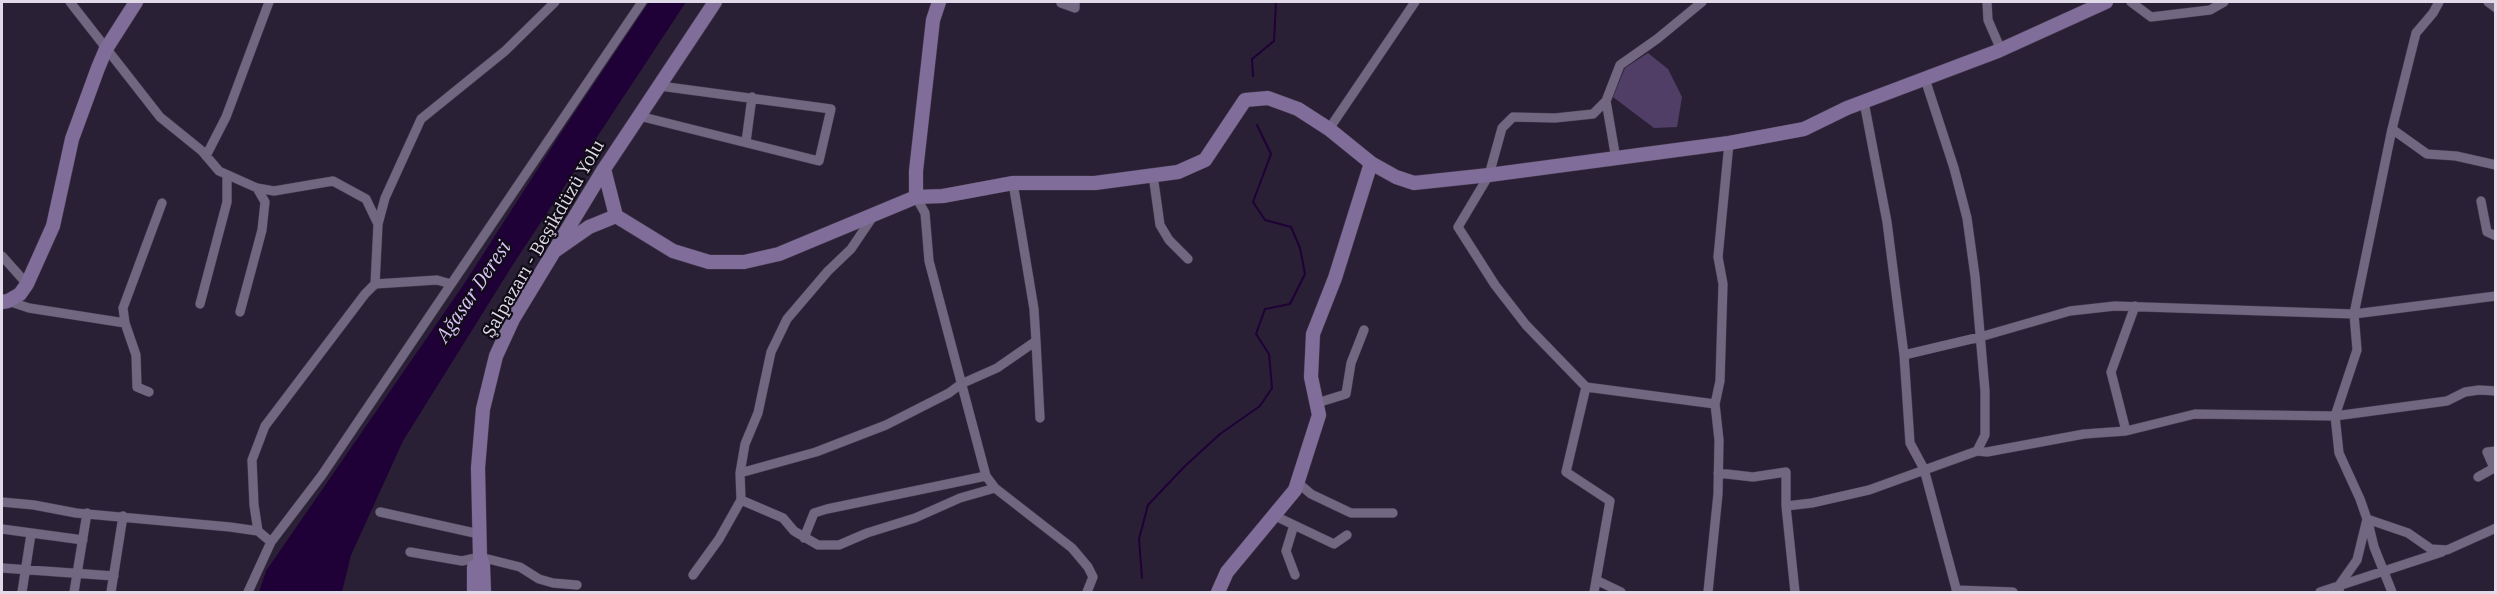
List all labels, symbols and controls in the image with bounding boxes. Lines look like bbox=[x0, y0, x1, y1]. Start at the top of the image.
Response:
street label: Şalpazarı - Beşikdüzü Yolu bbox=[478, 136, 610, 342]
water label: Ağasar Deresi bbox=[431, 237, 517, 347]

